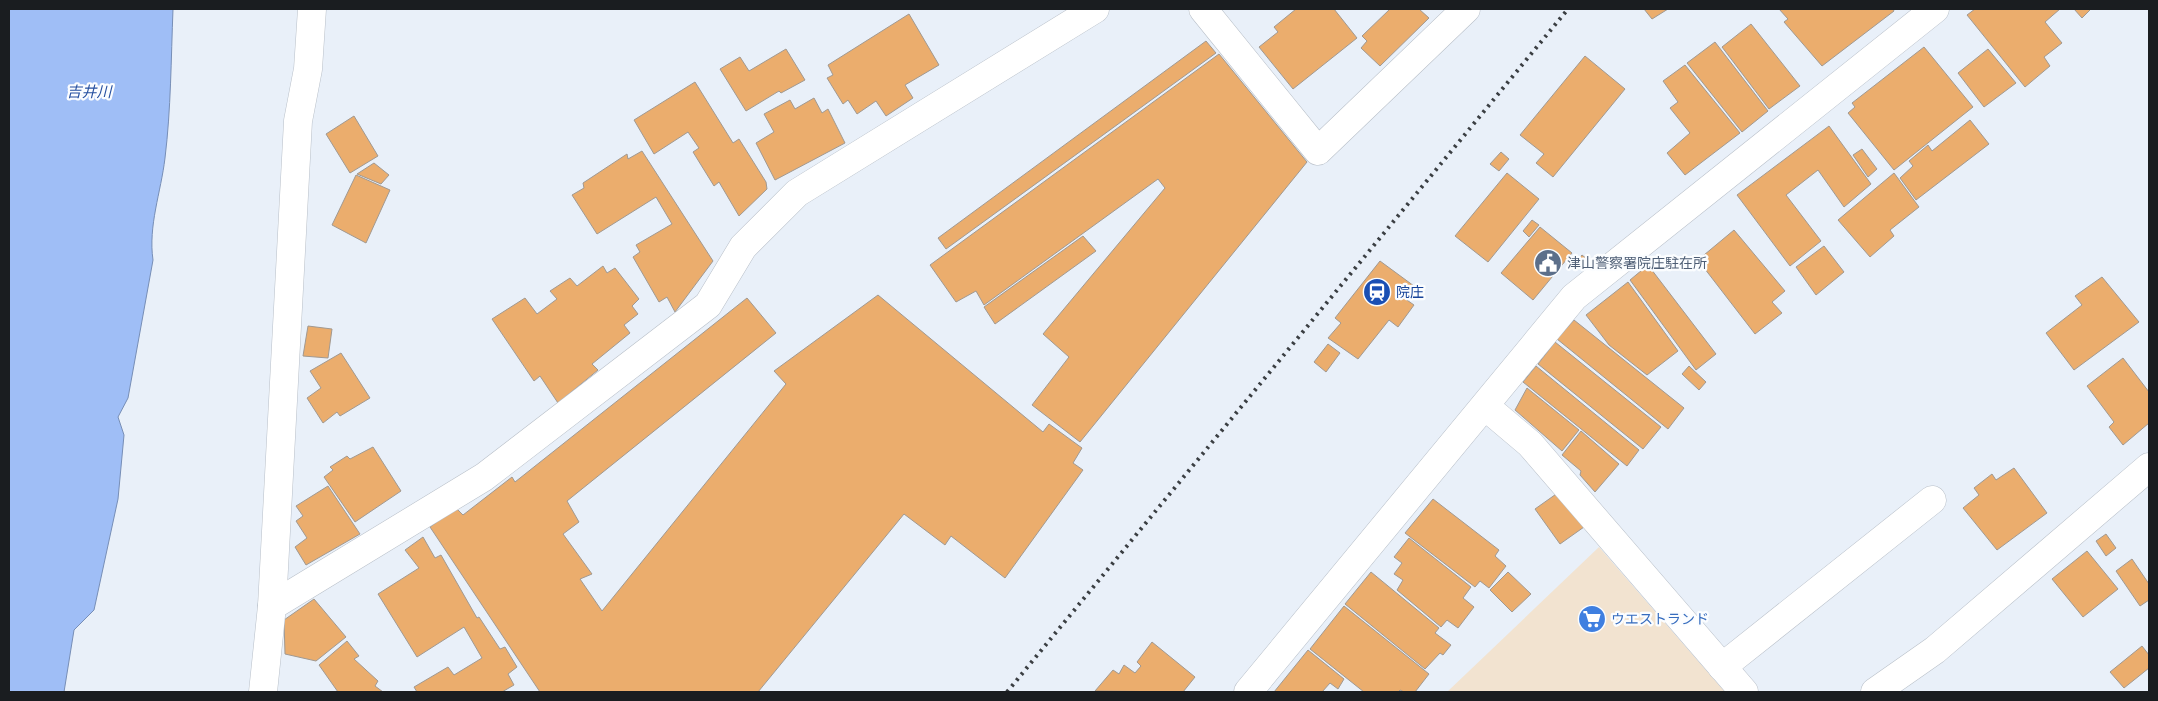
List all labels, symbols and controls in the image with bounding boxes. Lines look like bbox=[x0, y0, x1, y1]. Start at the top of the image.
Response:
water label: 吉井川 bbox=[66, 82, 113, 101]
public building icon: 津山警察署院庄駐在所 bbox=[1533, 248, 1563, 278]
place label: 津山警察署院庄駐在所 bbox=[1567, 254, 1707, 272]
station icon: 院庄 bbox=[1362, 277, 1392, 307]
place label: 院庄 bbox=[1396, 283, 1424, 301]
supermarket icon: ウエストランド bbox=[1577, 604, 1607, 634]
place label: ウエストランド bbox=[1611, 610, 1709, 628]

